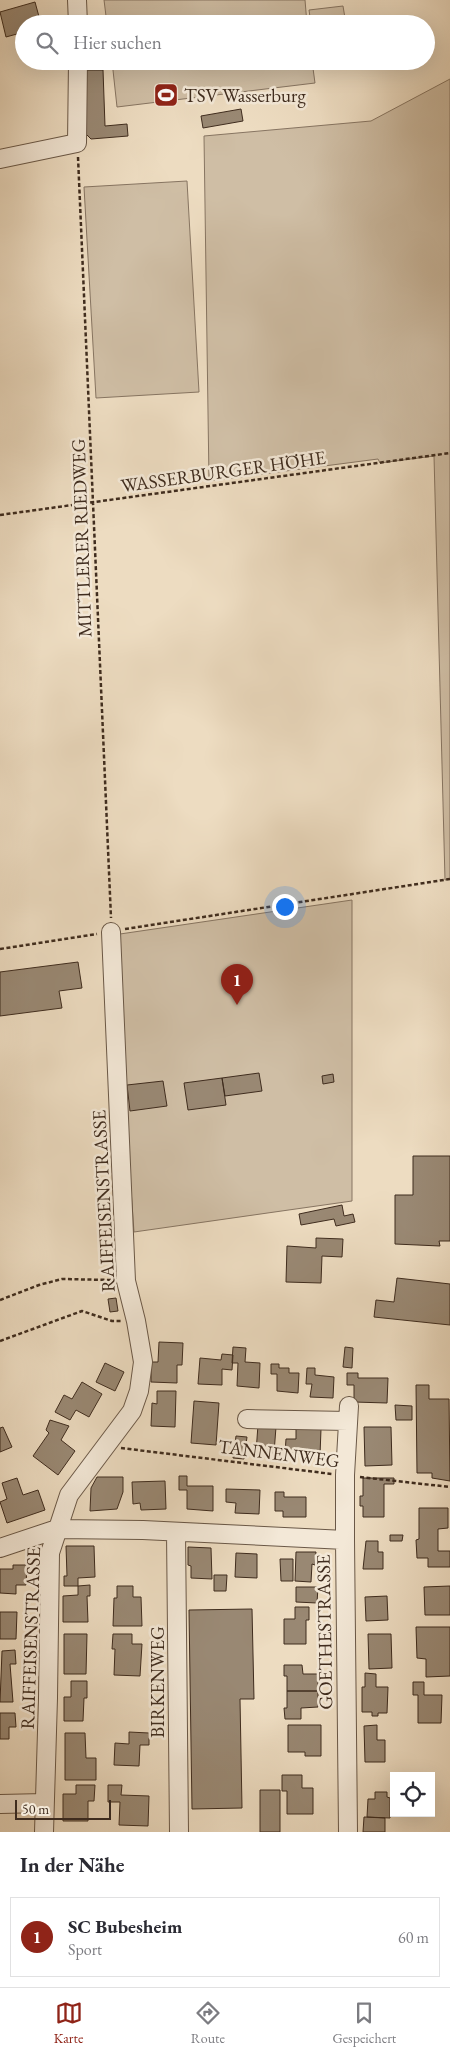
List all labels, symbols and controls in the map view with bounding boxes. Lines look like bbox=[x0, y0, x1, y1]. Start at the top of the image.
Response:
search box bbox=[15, 15, 435, 70]
icon: search bbox=[33, 29, 61, 57]
text: Hier suchen bbox=[73, 30, 162, 55]
sports icon: TSV Wasserburg bbox=[153, 82, 179, 108]
place label: TSV Wasserburg bbox=[184, 83, 306, 108]
street label: MITTLERER RIEDWEG bbox=[66, 438, 97, 638]
street label: WASSERBURGER HÖHE bbox=[119, 445, 327, 498]
your location bbox=[272, 894, 298, 920]
pin: 1 bbox=[221, 964, 253, 1005]
street label: RAIFFEISENSTRASSE bbox=[86, 1109, 121, 1293]
street label: TANNENWEG bbox=[217, 1434, 341, 1473]
street label: RAIFFEISENSTRASSE bbox=[15, 1546, 46, 1730]
street label: GOETHESTRASSE bbox=[311, 1554, 338, 1710]
street label: BIRKENWEG bbox=[145, 1626, 170, 1738]
map controls bbox=[390, 1772, 435, 1817]
button: locate bbox=[390, 1772, 435, 1817]
scale bar bbox=[15, 1797, 111, 1820]
text: 50 m bbox=[22, 1800, 49, 1818]
text: In der Nähe bbox=[20, 1851, 125, 1878]
text: SC Bubesheim bbox=[68, 1914, 182, 1939]
text: 1 bbox=[33, 1927, 41, 1948]
text: 60 m bbox=[398, 1927, 429, 1948]
text: Sport bbox=[68, 1939, 102, 1960]
tab: Karte bbox=[54, 1999, 83, 2047]
tab: Route bbox=[191, 1999, 225, 2047]
tab: Gespeichert bbox=[332, 1999, 396, 2047]

